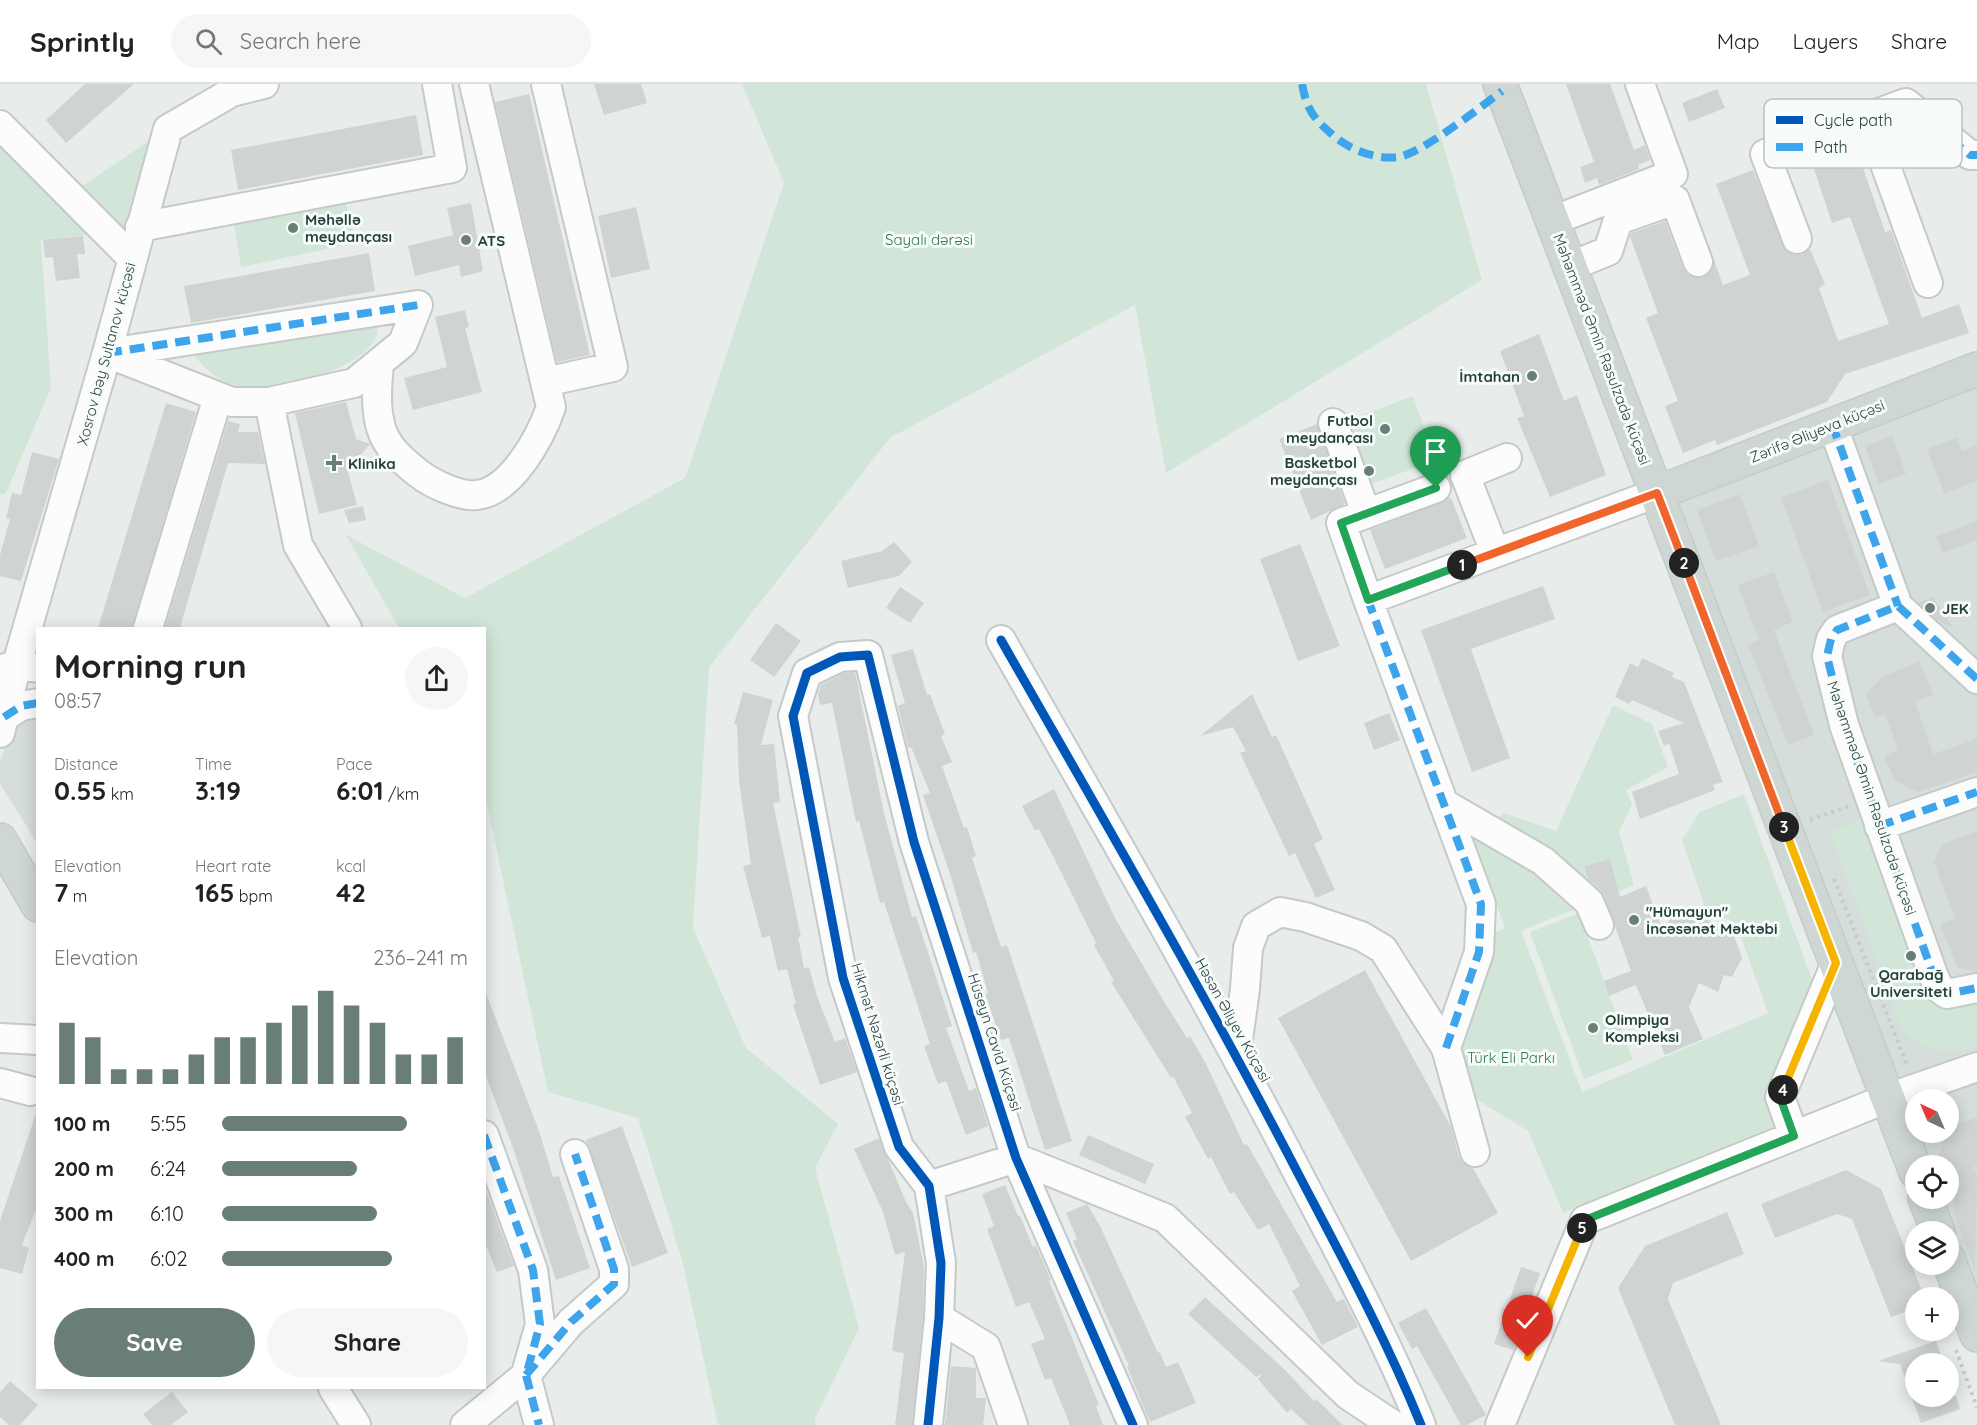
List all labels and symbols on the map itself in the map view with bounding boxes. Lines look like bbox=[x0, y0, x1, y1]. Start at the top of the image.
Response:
legend bbox=[1764, 99, 1962, 168]
text: Cycle path bbox=[1814, 110, 1893, 130]
text: Path bbox=[1814, 137, 1848, 157]
place label: Məhəllə meydançası bbox=[305, 210, 392, 246]
marker: Məhəllə meydançası bbox=[286, 221, 300, 235]
park label: Sayalı dərəsi bbox=[885, 230, 973, 249]
place label: ATS bbox=[478, 231, 505, 250]
street label: Məhəmməd Əmin Rəsulzadə küçəsi bbox=[1549, 231, 1655, 467]
marker: ATS bbox=[459, 233, 473, 247]
street label: Xosrov bəy Sultanov küçəsi bbox=[72, 260, 140, 448]
place label: İmtahan bbox=[1459, 367, 1520, 386]
marker: İmtahan bbox=[1525, 369, 1539, 383]
street label: Zərifə Əliyeva küçəsi bbox=[1747, 395, 1887, 467]
place label: Futbol meydançası bbox=[1286, 411, 1373, 447]
marker: Futbol meydançası bbox=[1378, 422, 1392, 436]
pin bbox=[1410, 426, 1461, 488]
place label: Basketbol meydançası bbox=[1270, 453, 1357, 489]
marker: Klinika bbox=[325, 454, 343, 472]
place label: Klinika bbox=[348, 454, 396, 473]
marker: Basketbol meydançası bbox=[1362, 464, 1376, 478]
pin: 2 bbox=[1669, 548, 1699, 578]
pin: 1 bbox=[1447, 550, 1477, 580]
place label: JEK bbox=[1942, 599, 1969, 618]
marker: JEK bbox=[1923, 601, 1937, 615]
street label: Məhəmməd Əmin Rəsulzadə küçəsi bbox=[1823, 678, 1921, 918]
pin: 3 bbox=[1769, 812, 1799, 842]
place label: "Hümayun" İncəsənət Məktəbi bbox=[1646, 902, 1778, 938]
marker: "Hümayun" İncəsənət Məktəbi bbox=[1627, 913, 1641, 927]
marker: Qarabağ Universiteti bbox=[1904, 949, 1918, 963]
street label: Həsən Əliyev Küçəsi bbox=[1191, 954, 1275, 1086]
street label: Hikmət Nəzərli küçəsi bbox=[847, 960, 909, 1108]
place label: Qarabağ Universiteti bbox=[1870, 965, 1952, 1001]
street label: Hüseyn Cavid Küçəsi bbox=[964, 971, 1026, 1113]
place label: Olimpiya Kompleksi bbox=[1605, 1010, 1679, 1046]
marker: Olimpiya Kompleksi bbox=[1586, 1021, 1600, 1035]
park label: Türk Eli Parkı bbox=[1467, 1048, 1555, 1067]
pin: 4 bbox=[1768, 1075, 1798, 1105]
north arrow bbox=[1905, 1089, 1959, 1143]
pin: 5 bbox=[1567, 1213, 1597, 1243]
pin bbox=[1502, 1295, 1553, 1357]

